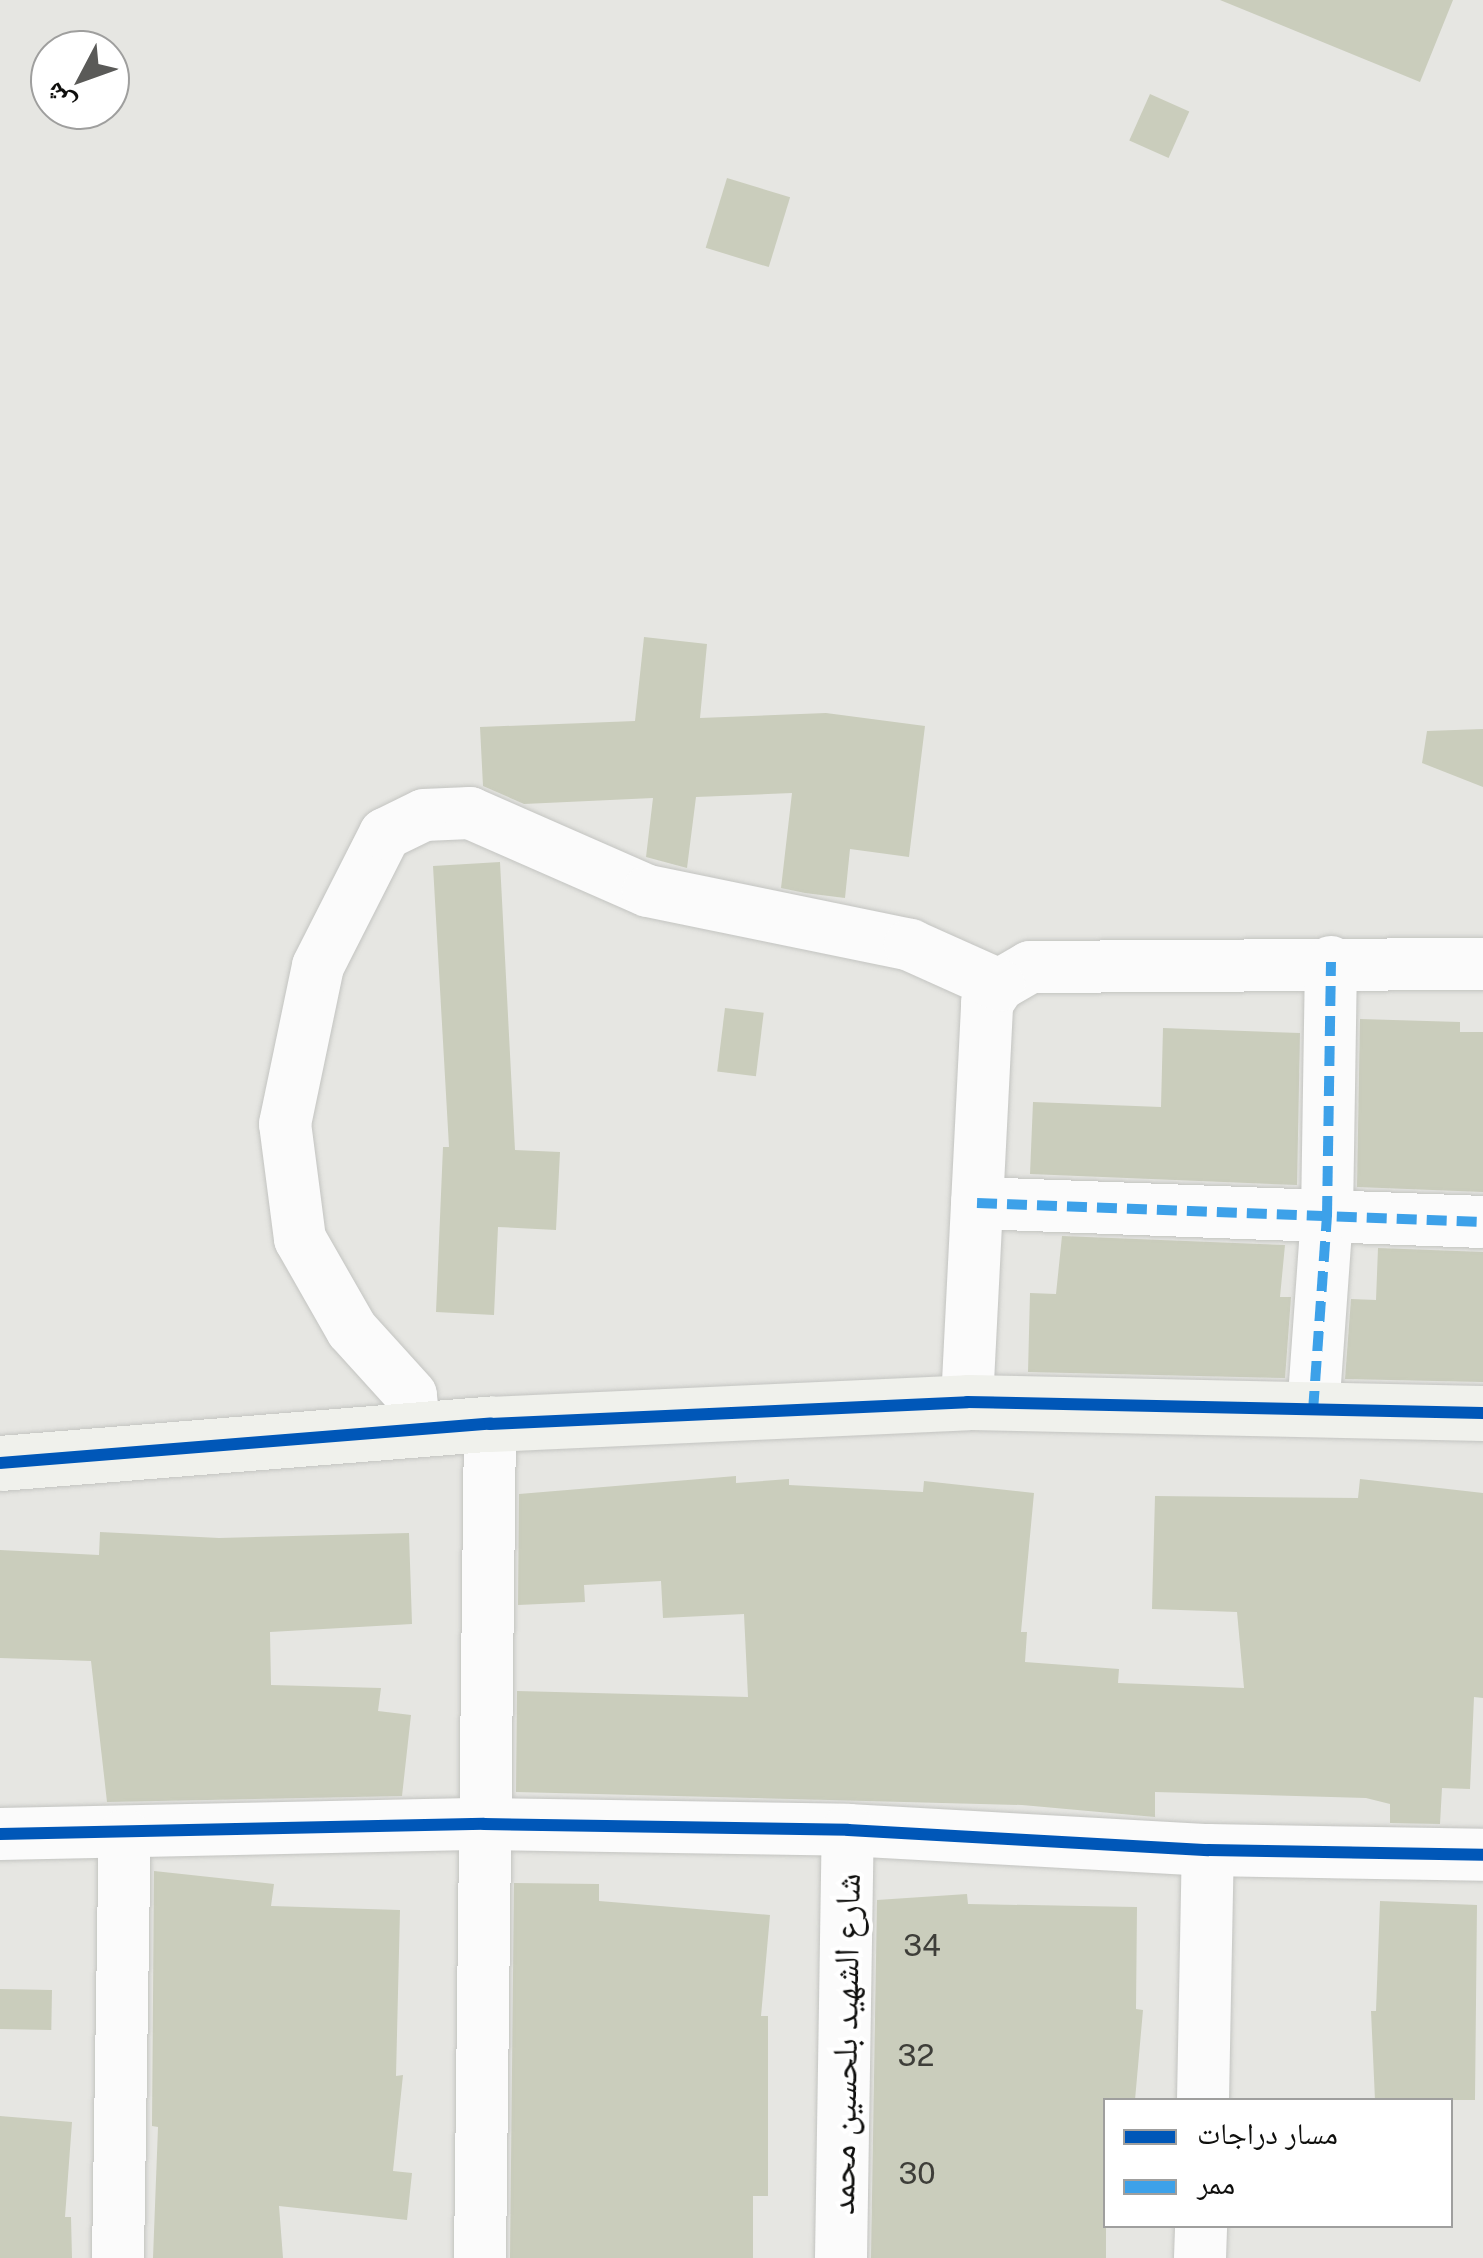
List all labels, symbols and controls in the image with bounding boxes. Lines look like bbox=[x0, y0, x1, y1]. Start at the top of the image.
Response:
north arrow bbox=[30, 30, 130, 130]
text: ش bbox=[36, 77, 81, 121]
street label: شارع الشهيد بلحسين محمد bbox=[821, 1873, 869, 2215]
house number: 34 bbox=[903, 1927, 941, 1963]
house number: 32 bbox=[898, 2037, 934, 2073]
legend bbox=[1103, 2098, 1453, 2228]
text: مسار دراجات bbox=[1197, 2115, 1338, 2151]
house number: 30 bbox=[898, 2155, 936, 2191]
text: ممر bbox=[1197, 2165, 1235, 2201]

